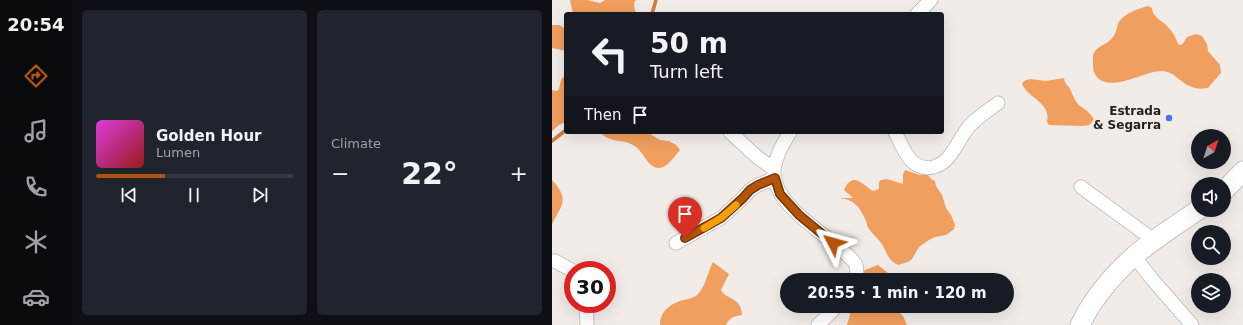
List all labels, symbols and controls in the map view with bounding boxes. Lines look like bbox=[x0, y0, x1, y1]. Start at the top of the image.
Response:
text: 20:54 bbox=[7, 14, 65, 35]
text: 50 m bbox=[650, 27, 728, 60]
icon: left bbox=[584, 28, 636, 80]
text: Turn left bbox=[650, 61, 723, 82]
icon: directions bbox=[22, 62, 50, 90]
icon: arrive bbox=[629, 104, 651, 126]
place label: Estrada & Segarra bbox=[1093, 104, 1161, 132]
text: Then bbox=[584, 106, 621, 124]
marker: Estrada & Segarra bbox=[1164, 113, 1174, 123]
icon: music bbox=[22, 117, 50, 145]
text: Golden Hour bbox=[156, 127, 262, 145]
north arrow bbox=[1191, 129, 1231, 169]
map controls bbox=[1191, 129, 1231, 313]
text: Climate bbox=[331, 136, 381, 151]
text: Lumen bbox=[156, 145, 200, 160]
text: 22° bbox=[401, 156, 458, 191]
text: − bbox=[331, 161, 349, 186]
text: + bbox=[510, 161, 528, 186]
icon: phone bbox=[22, 173, 50, 201]
button: sound bbox=[1191, 177, 1231, 217]
icon: previous bbox=[118, 184, 140, 206]
icon: pause bbox=[183, 184, 205, 206]
icon: next bbox=[249, 184, 271, 206]
pin bbox=[668, 197, 702, 238]
icon: arrive bbox=[674, 203, 696, 225]
position arrow bbox=[812, 222, 854, 264]
button: search bbox=[1191, 225, 1231, 265]
icon: climate bbox=[22, 228, 50, 256]
speed limit sign: 30 bbox=[564, 261, 616, 313]
button: layers bbox=[1191, 273, 1231, 313]
icon: car bbox=[22, 283, 50, 311]
text: 20:55 · 1 min · 120 m bbox=[807, 284, 987, 302]

